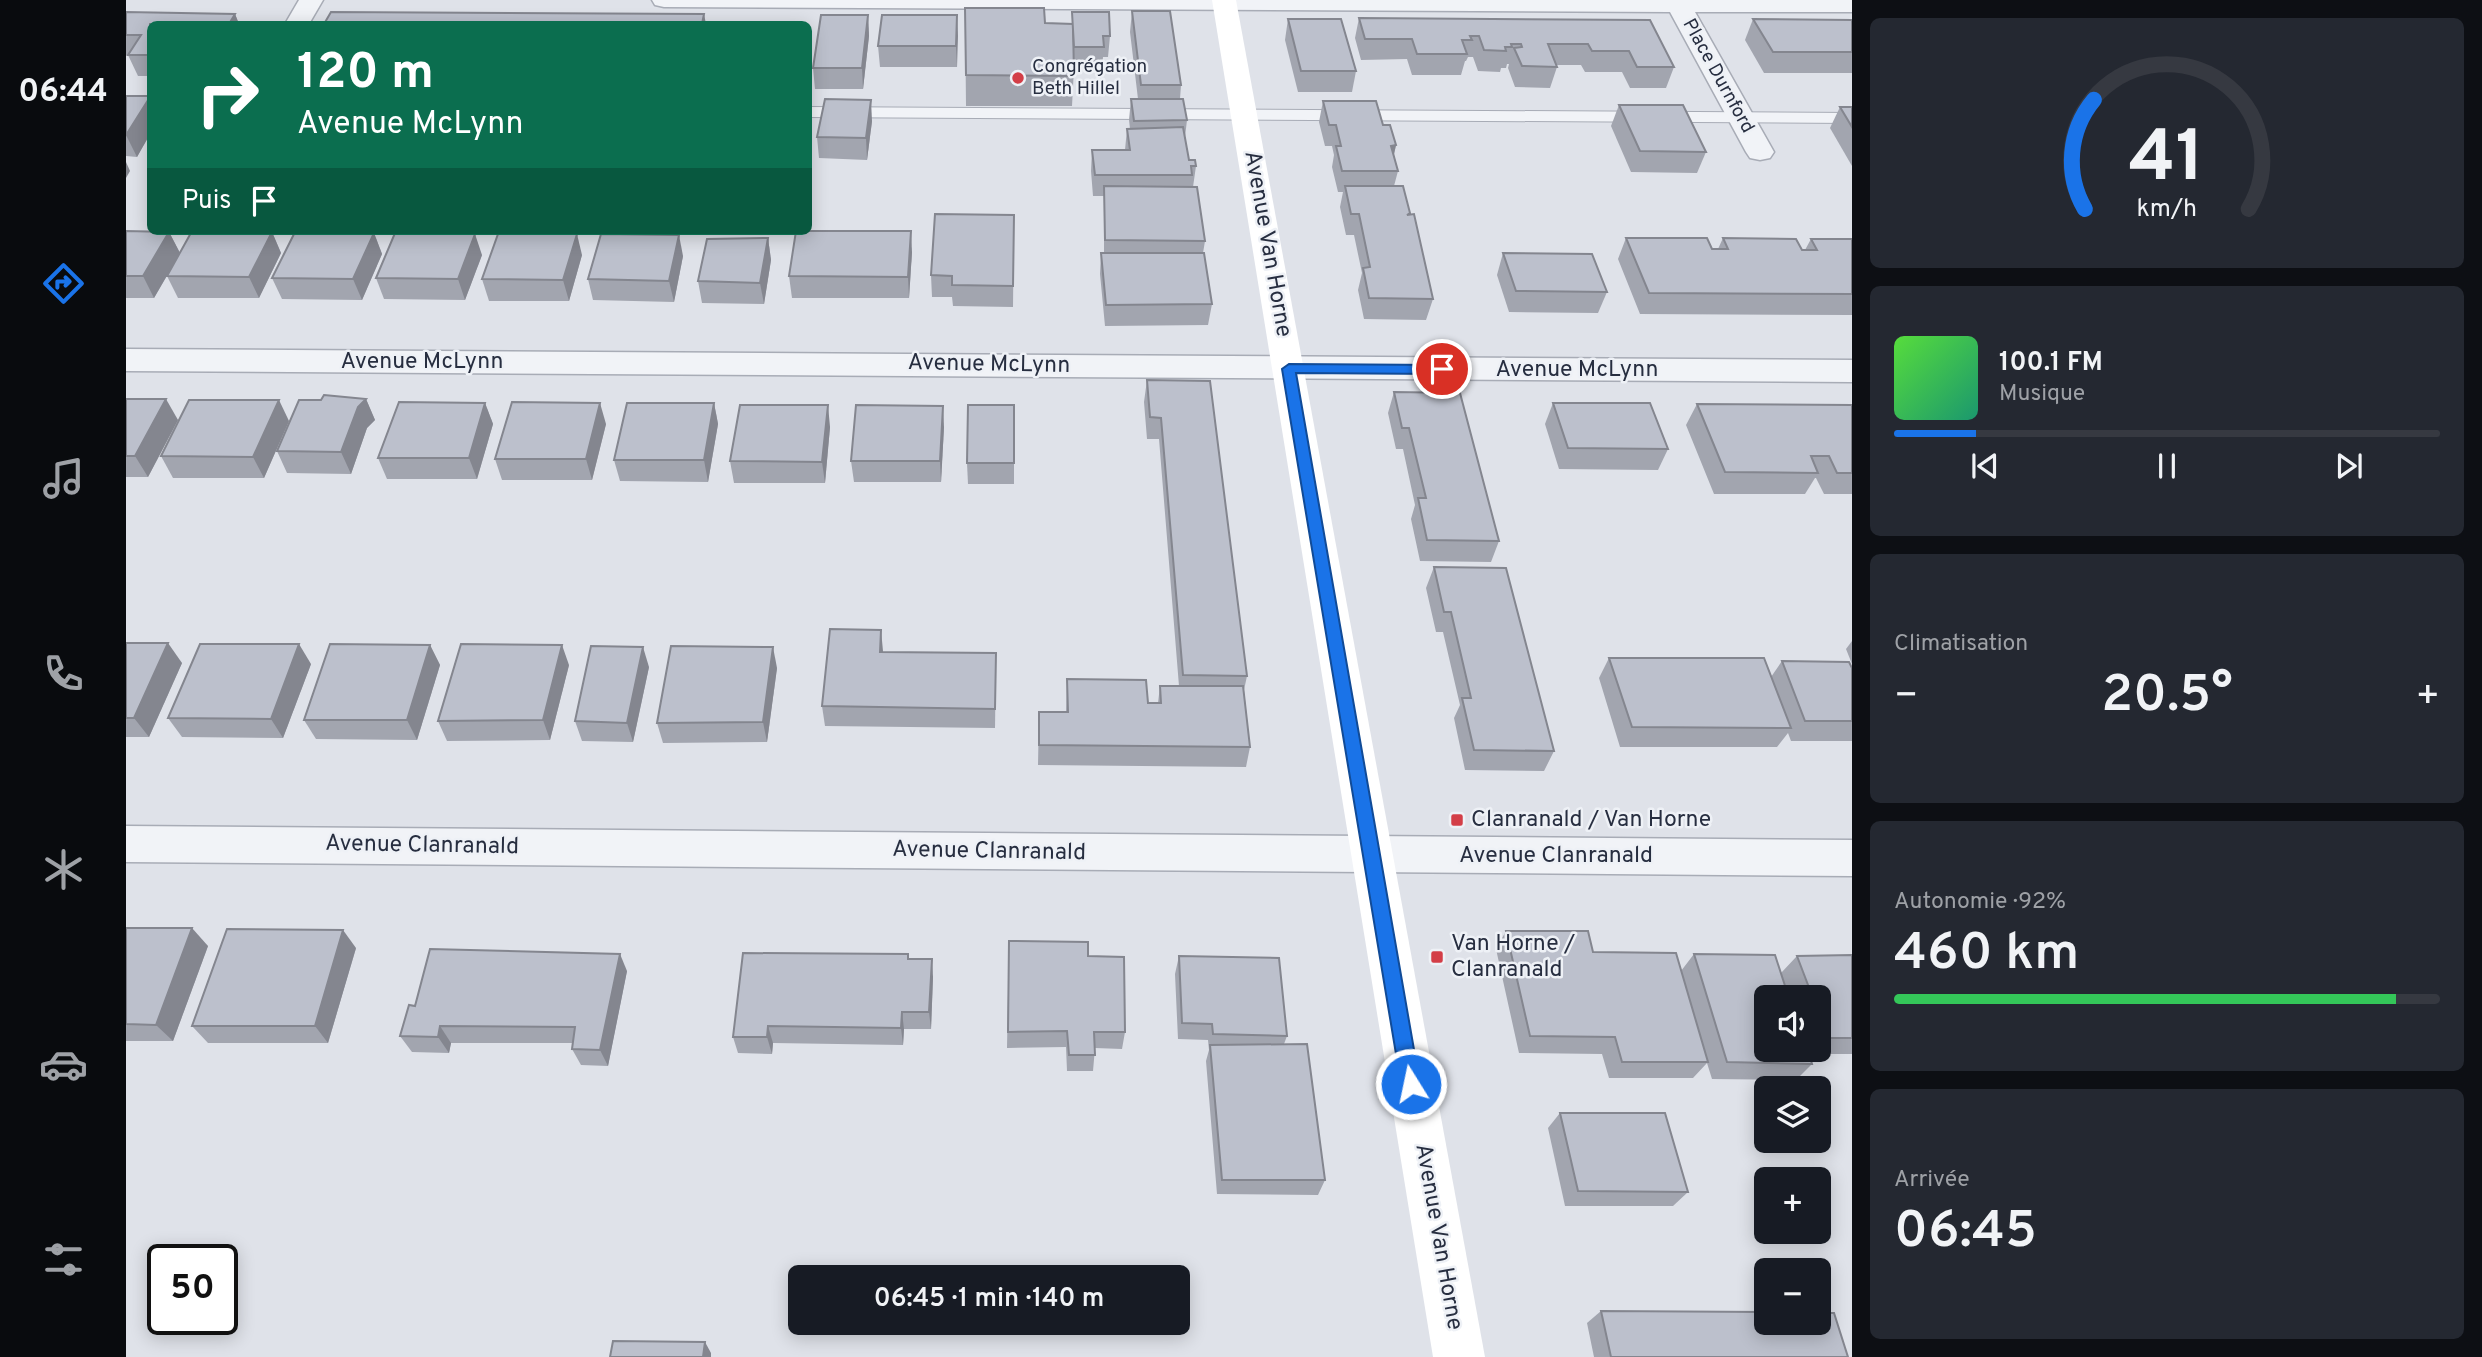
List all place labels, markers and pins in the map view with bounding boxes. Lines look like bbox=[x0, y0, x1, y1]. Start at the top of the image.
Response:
place label: Congrégation Beth Hillel bbox=[1032, 55, 1147, 101]
marker: Congrégation Beth Hillel bbox=[1010, 70, 1026, 86]
pin bbox=[1412, 339, 1472, 399]
place label: Clanranald / Van Horne bbox=[1471, 806, 1711, 835]
marker: Clanranald / Van Horne bbox=[1449, 812, 1465, 828]
place label: Van Horne / Clanranald bbox=[1451, 930, 1575, 985]
marker: Van Horne / Clanranald bbox=[1429, 949, 1445, 965]

